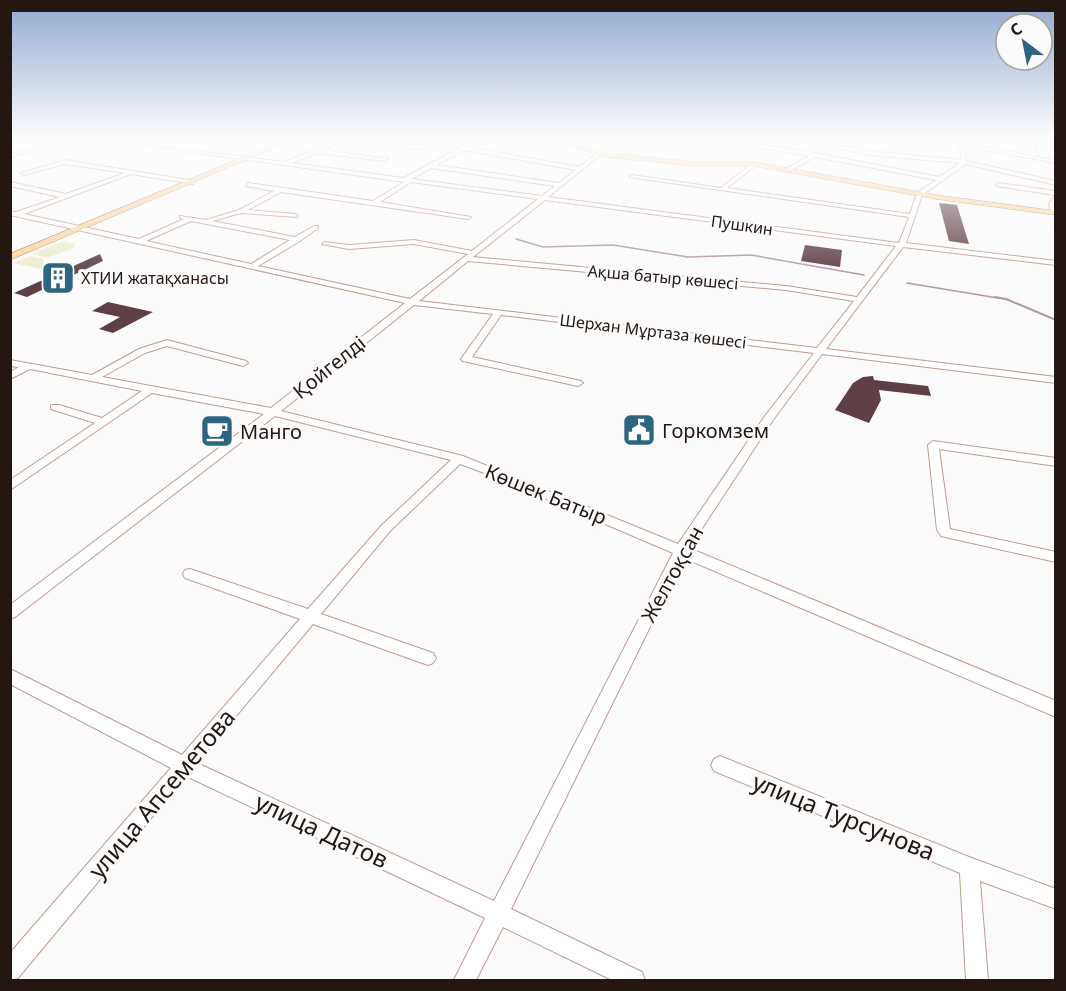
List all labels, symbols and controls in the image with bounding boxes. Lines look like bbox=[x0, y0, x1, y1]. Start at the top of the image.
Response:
north arrow bbox=[994, 12, 1054, 72]
text: С bbox=[1006, 17, 1026, 41]
street label: Пушкин bbox=[710, 210, 774, 240]
street label: Ақша батыр көшесі bbox=[587, 259, 739, 295]
building icon: ХТИИ жатақханасы bbox=[40, 260, 76, 296]
place label: ХТИИ жатақханасы bbox=[81, 267, 229, 289]
street label: Шерхан Мұртаза көшесі bbox=[558, 309, 748, 353]
street label: Қойгелді bbox=[287, 329, 371, 405]
public building icon: Горкомзем bbox=[621, 412, 657, 448]
cafe icon: Манго bbox=[199, 413, 235, 449]
place label: Горкомзем bbox=[662, 417, 769, 444]
place label: Манго bbox=[240, 418, 302, 445]
street label: Көшек Батыр bbox=[481, 457, 611, 531]
street label: Желтоқсан bbox=[635, 521, 709, 627]
street label: улица Апсеметова bbox=[80, 701, 242, 885]
street label: улица Турсунова bbox=[748, 764, 940, 868]
street label: улица Датов bbox=[250, 785, 394, 875]

